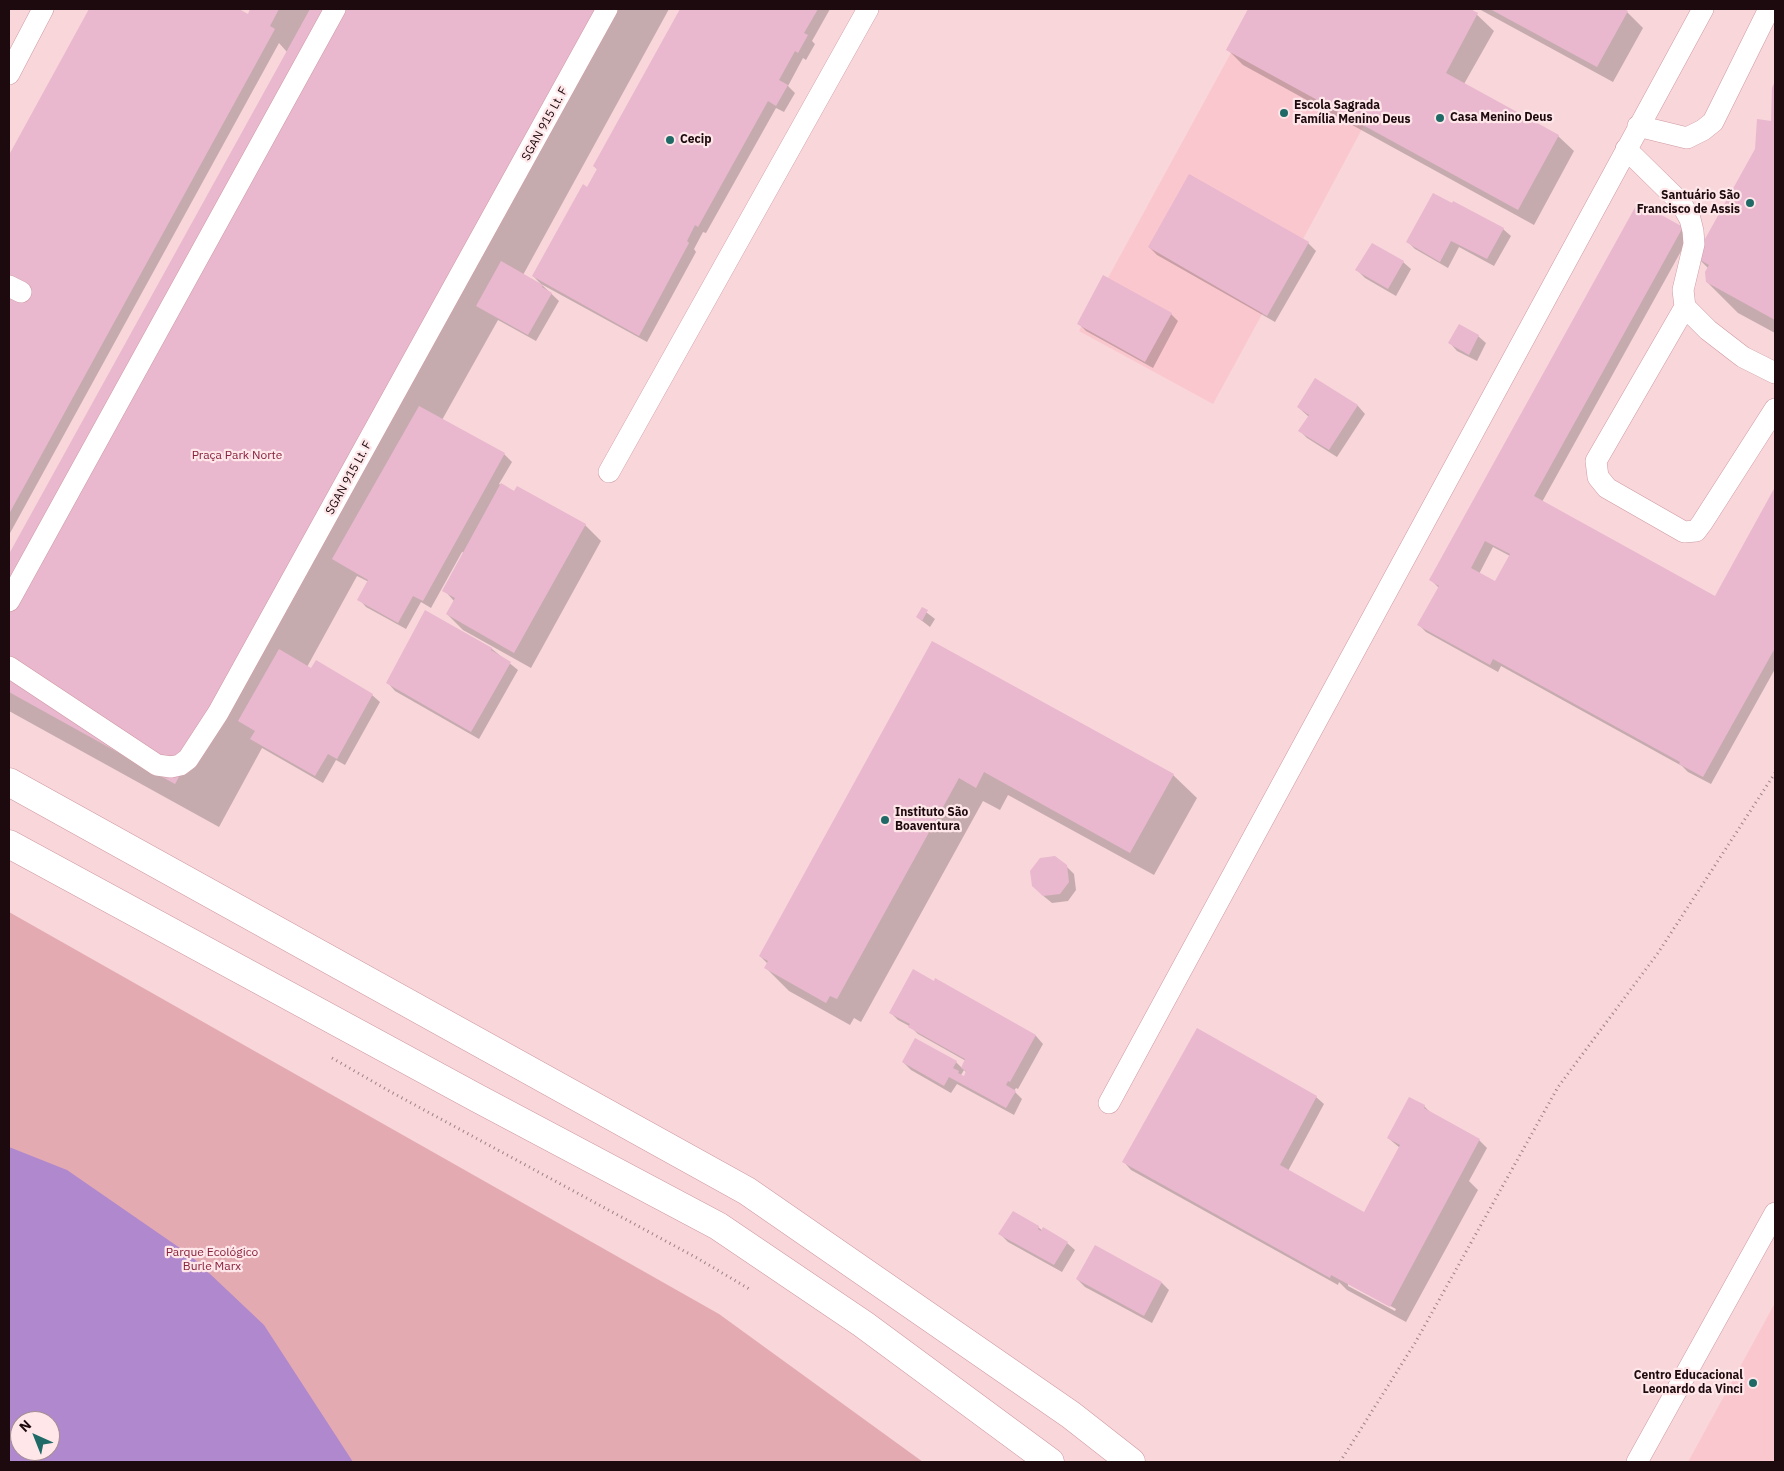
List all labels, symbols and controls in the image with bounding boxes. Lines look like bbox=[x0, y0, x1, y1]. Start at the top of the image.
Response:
street label: SGAN 915 Lt. F bbox=[519, 85, 571, 163]
place label: Escola Sagrada Família Menino Deus bbox=[1294, 99, 1410, 127]
marker: Escola Sagrada Família Menino Deus bbox=[1278, 107, 1290, 119]
place label: Casa Menino Deus bbox=[1450, 111, 1553, 125]
marker: Casa Menino Deus bbox=[1434, 112, 1446, 124]
place label: Cecip bbox=[680, 133, 711, 147]
marker: Cecip bbox=[664, 134, 676, 146]
place label: Santuário São Francisco de Assis bbox=[1637, 189, 1740, 217]
marker: Santuário São Francisco de Assis bbox=[1744, 197, 1756, 209]
street label: SGAN 915 Lt. F bbox=[323, 439, 375, 517]
park label: Praça Park Norte bbox=[192, 449, 282, 463]
place label: Instituto São Boaventura bbox=[895, 806, 968, 834]
marker: Instituto São Boaventura bbox=[879, 814, 891, 826]
park label: Parque Ecológico Burle Marx bbox=[166, 1246, 258, 1274]
place label: Centro Educacional Leonardo da Vinci bbox=[1634, 1369, 1743, 1397]
marker: Centro Educacional Leonardo da Vinci bbox=[1747, 1377, 1759, 1389]
north arrow bbox=[10, 1411, 60, 1461]
text: N bbox=[15, 1416, 35, 1436]

